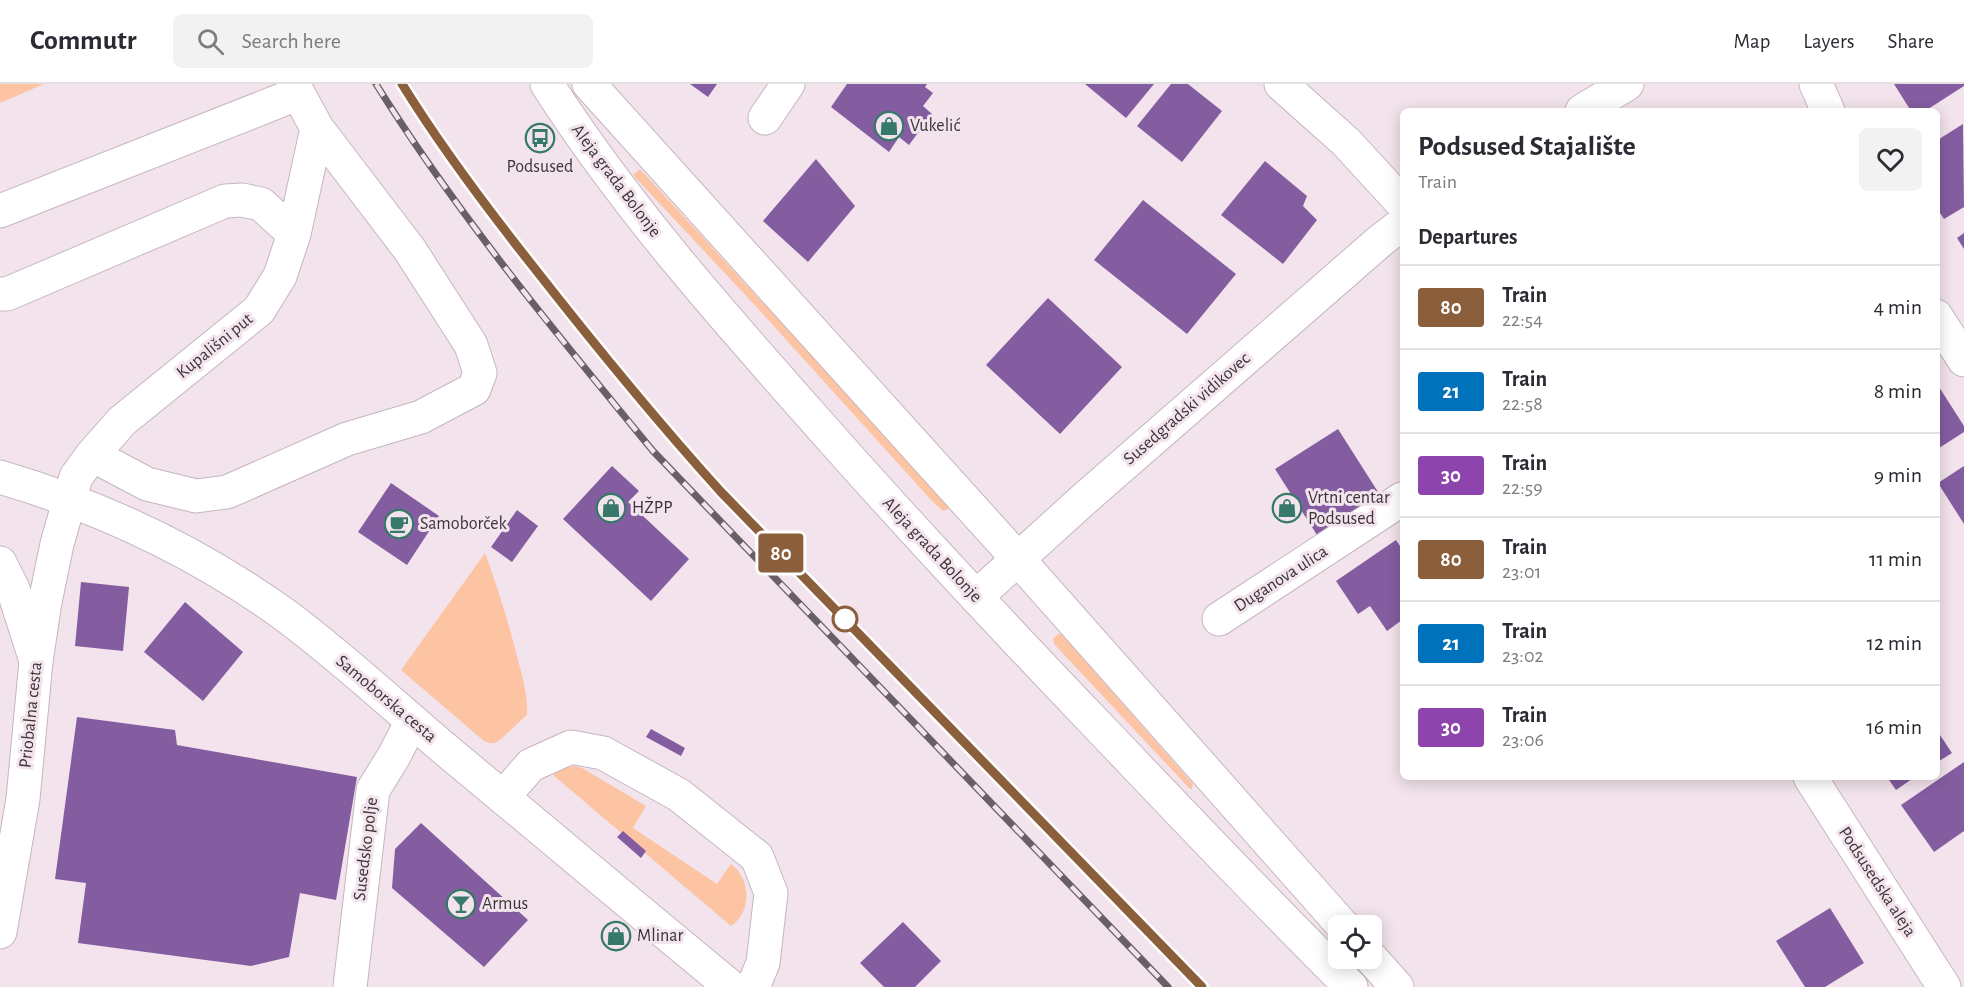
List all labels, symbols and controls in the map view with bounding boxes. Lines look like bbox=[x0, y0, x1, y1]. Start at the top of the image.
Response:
search box bbox=[173, 14, 593, 68]
icon: search bbox=[194, 25, 227, 58]
text: Commutr bbox=[30, 27, 137, 55]
text: Search here bbox=[242, 30, 341, 52]
text: Map bbox=[1734, 31, 1770, 52]
text: Layers bbox=[1803, 31, 1854, 52]
text: Share bbox=[1887, 31, 1934, 52]
shop icon: Vukelić bbox=[873, 110, 905, 142]
place label: Vukelić bbox=[910, 117, 960, 135]
street label: Aleja grada Bolonje bbox=[568, 121, 664, 241]
bus stop icon: Podsused bbox=[524, 122, 556, 154]
button: heart bbox=[1859, 128, 1922, 191]
text: Podsused Stajalište bbox=[1418, 133, 1636, 161]
place label: Podsused bbox=[507, 158, 573, 176]
text: Train bbox=[1418, 172, 1457, 192]
text: Departures bbox=[1418, 226, 1518, 248]
text: Train bbox=[1502, 284, 1547, 306]
text: 4 min bbox=[1874, 296, 1922, 318]
text: 80 bbox=[1440, 297, 1462, 318]
street label: Kupališni put bbox=[173, 310, 257, 382]
text: 22:54 bbox=[1502, 310, 1543, 330]
street label: Susedgradski vidikovec bbox=[1120, 349, 1254, 469]
text: Train bbox=[1502, 368, 1547, 390]
text: 8 min bbox=[1874, 380, 1922, 402]
text: 21 bbox=[1442, 381, 1460, 402]
text: 22:58 bbox=[1502, 394, 1543, 414]
text: Train bbox=[1502, 452, 1547, 474]
text: 9 min bbox=[1874, 464, 1922, 486]
text: 30 bbox=[1441, 465, 1461, 486]
text: 22:59 bbox=[1502, 478, 1543, 498]
place label: Vrtni centar Podsused bbox=[1308, 489, 1390, 528]
shop icon: HŽPP bbox=[595, 492, 627, 524]
shop icon: Vrtni centar Podsused bbox=[1271, 492, 1303, 524]
street label: Aleja grada Bolonje bbox=[879, 494, 985, 606]
place label: HŽPP bbox=[632, 496, 673, 517]
cafe icon: Samoborček bbox=[383, 508, 415, 540]
place label: Samoborček bbox=[420, 515, 507, 533]
line badge: 80 bbox=[754, 534, 808, 572]
text: Train bbox=[1502, 536, 1547, 558]
street label: Duganova ulica bbox=[1231, 542, 1331, 616]
text: 80 bbox=[770, 543, 792, 564]
text: 11 min bbox=[1869, 548, 1922, 570]
text: 80 bbox=[1440, 549, 1462, 570]
text: 23:01 bbox=[1502, 562, 1541, 582]
unlabelled marker bbox=[832, 606, 858, 632]
text: Train bbox=[1502, 620, 1547, 642]
text: 12 min bbox=[1867, 632, 1922, 654]
text: 21 bbox=[1442, 633, 1460, 654]
text: 23:02 bbox=[1502, 646, 1544, 666]
street label: Samoborska cesta bbox=[332, 652, 440, 746]
street label: Priobalna cesta bbox=[16, 661, 46, 769]
text: Train bbox=[1502, 704, 1547, 726]
text: 16 min bbox=[1866, 716, 1922, 738]
text: 30 bbox=[1441, 717, 1461, 738]
text: 23:06 bbox=[1502, 730, 1544, 750]
street label: Susedsko polje bbox=[351, 796, 381, 902]
street label: Podsusedska aleja bbox=[1835, 824, 1919, 940]
bar icon: Armus bbox=[445, 888, 477, 920]
place label: Armus bbox=[482, 895, 528, 913]
map controls bbox=[1328, 915, 1382, 969]
button: locate bbox=[1328, 915, 1382, 969]
shop icon: Mlinar bbox=[600, 920, 632, 952]
place label: Mlinar bbox=[637, 927, 683, 945]

